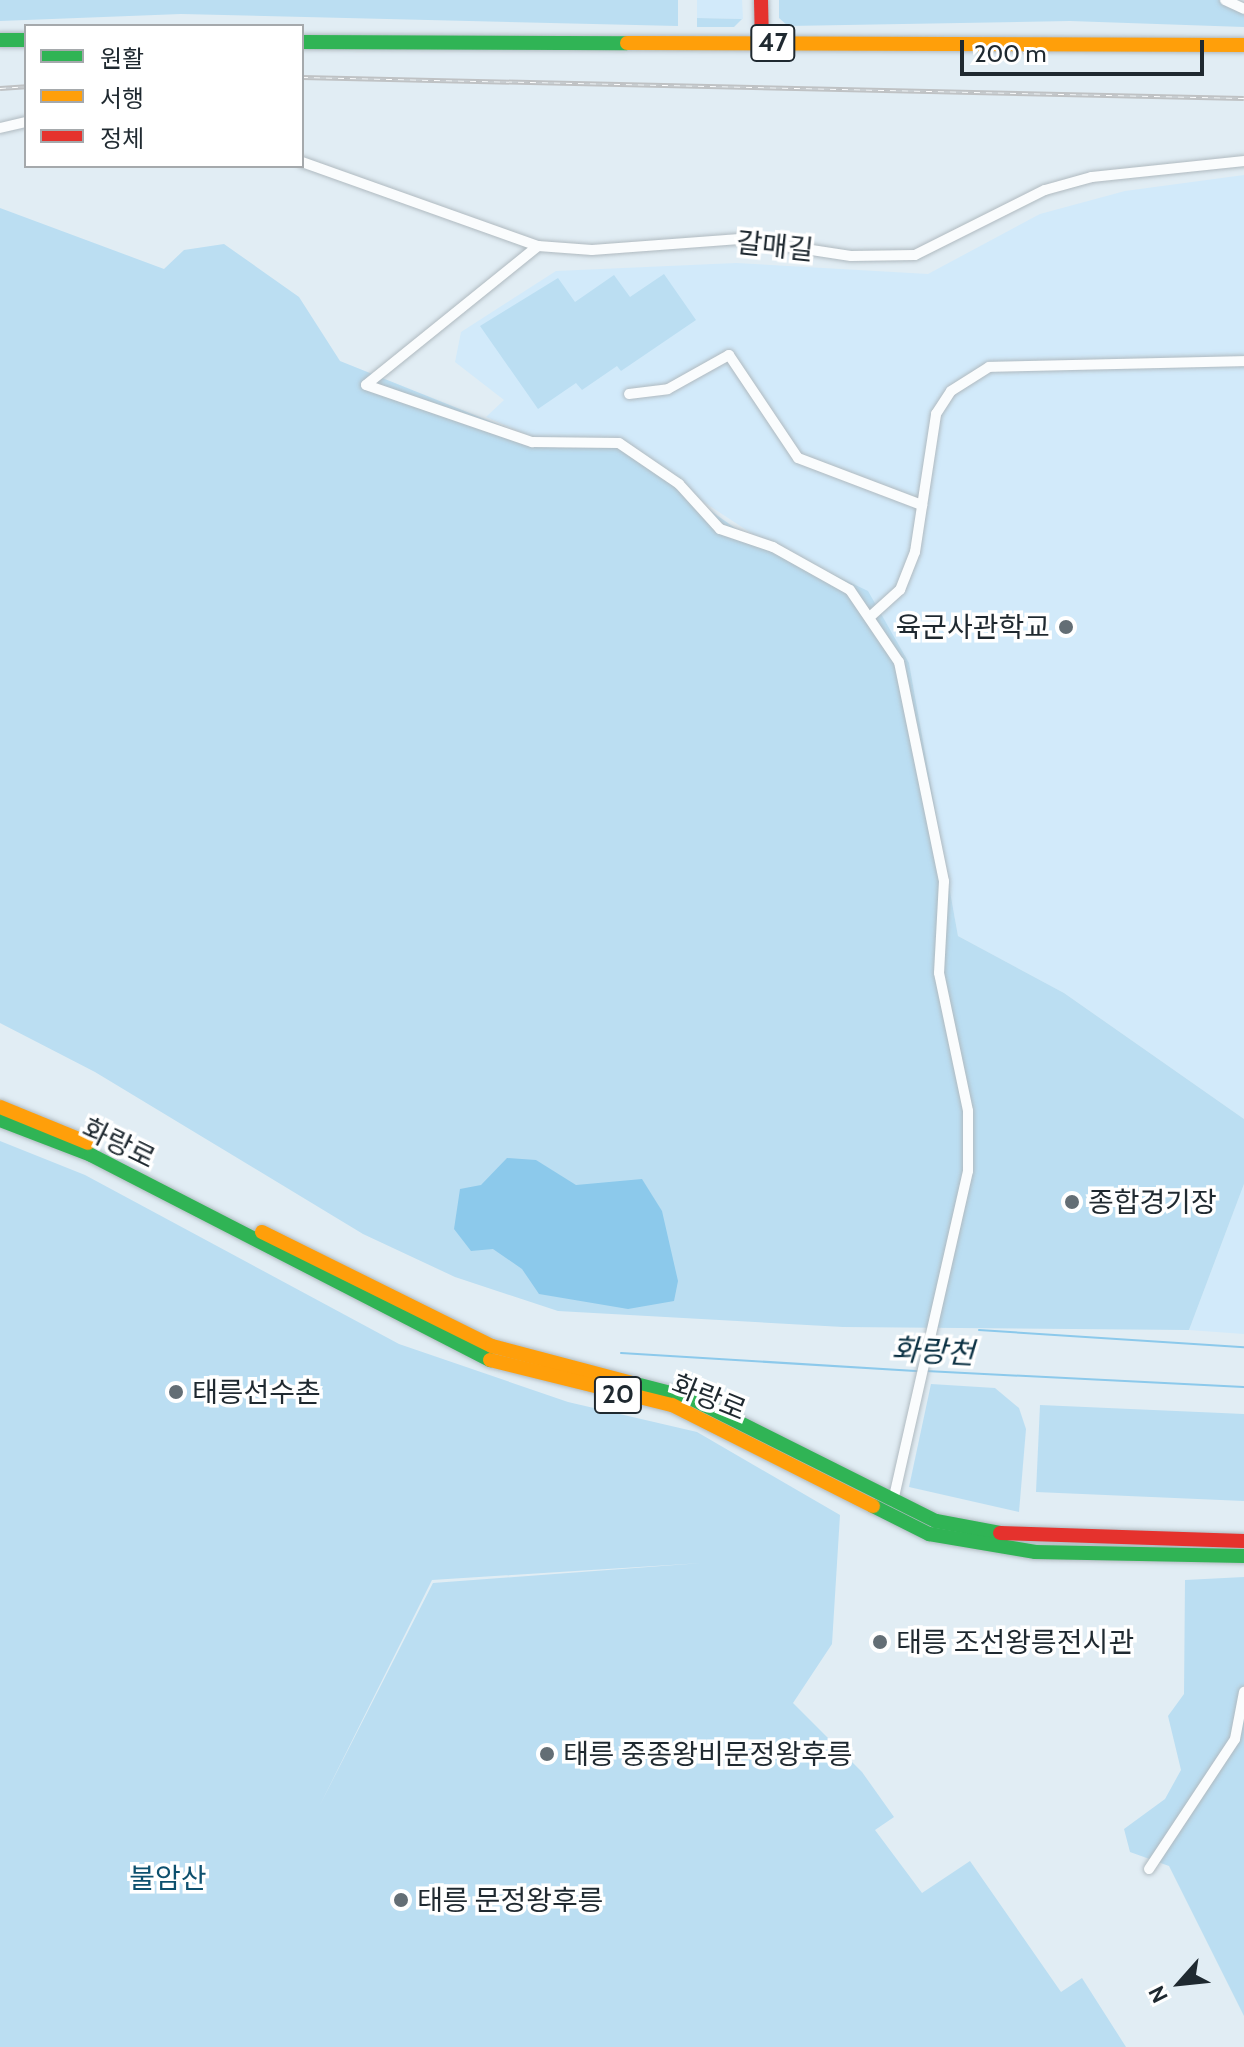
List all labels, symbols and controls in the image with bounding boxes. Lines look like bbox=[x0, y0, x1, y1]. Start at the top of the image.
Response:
road number: 47 bbox=[749, 21, 797, 65]
legend bbox=[24, 24, 304, 168]
scale bar bbox=[964, 24, 1208, 74]
text: 200 m bbox=[974, 39, 1047, 68]
text: 원활 bbox=[100, 44, 144, 73]
text: 서행 bbox=[100, 84, 144, 113]
text: 정체 bbox=[100, 124, 144, 153]
street label: 갈매길 bbox=[735, 225, 815, 267]
place label: 육군사관학교 bbox=[895, 610, 1050, 644]
marker: 육군사관학교 bbox=[1057, 618, 1075, 636]
street label: 화랑로 bbox=[77, 1111, 161, 1175]
place label: 종합경기장 bbox=[1088, 1185, 1217, 1219]
marker: 종합경기장 bbox=[1063, 1193, 1081, 1211]
water label: 화랑천 bbox=[891, 1332, 975, 1372]
street label: 화랑로 bbox=[667, 1367, 751, 1427]
road number: 20 bbox=[592, 1373, 644, 1417]
place label: 태릉선수촌 bbox=[192, 1375, 321, 1409]
marker: 태릉선수촌 bbox=[167, 1383, 185, 1401]
place label: 태릉 조선왕릉전시관 bbox=[896, 1625, 1134, 1659]
marker: 태릉 조선왕릉전시관 bbox=[871, 1633, 889, 1651]
place label: 태릉 중종왕비문정왕후릉 bbox=[563, 1737, 853, 1771]
marker: 태릉 중종왕비문정왕후릉 bbox=[538, 1745, 556, 1763]
park label: 불암산 bbox=[129, 1861, 207, 1895]
place label: 태릉 문정왕후릉 bbox=[417, 1883, 604, 1917]
marker: 태릉 문정왕후릉 bbox=[392, 1891, 410, 1909]
north arrow bbox=[1140, 1943, 1220, 2023]
text: N bbox=[1143, 1981, 1174, 2007]

